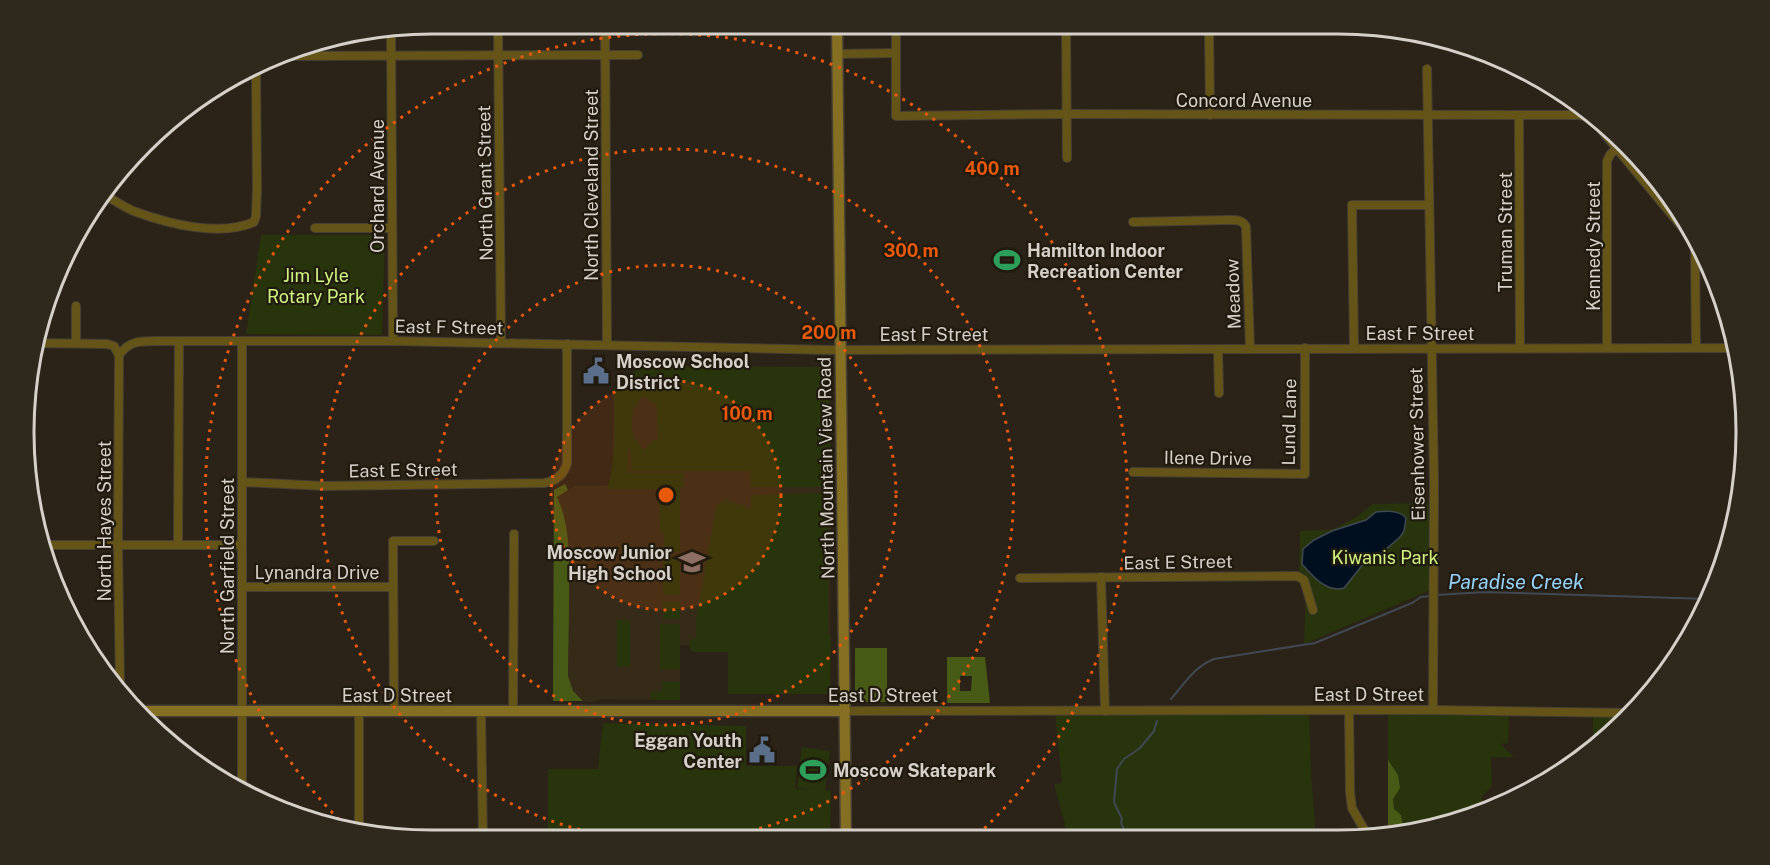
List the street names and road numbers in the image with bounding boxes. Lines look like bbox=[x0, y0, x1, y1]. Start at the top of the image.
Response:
street label: North Cleveland Street bbox=[581, 89, 602, 281]
street label: Concord Avenue bbox=[1176, 90, 1312, 111]
street label: North Grant Street bbox=[473, 105, 497, 261]
street label: Orchard Avenue bbox=[367, 119, 388, 253]
street label: Truman Street bbox=[1495, 172, 1516, 292]
street label: Kennedy Street bbox=[1583, 181, 1604, 311]
street label: Meadow bbox=[1221, 258, 1245, 330]
street label: East F Street bbox=[394, 316, 504, 338]
street label: East F Street bbox=[1366, 323, 1474, 344]
street label: East F Street bbox=[880, 324, 988, 345]
street label: North Mountain View Road bbox=[814, 357, 838, 579]
street label: Eisenhower Street bbox=[1405, 367, 1429, 521]
street label: Lund Lane bbox=[1278, 378, 1300, 466]
street label: North Hayes Street bbox=[94, 440, 115, 602]
street label: Ilene Drive bbox=[1164, 447, 1252, 469]
street label: East E Street bbox=[348, 459, 458, 481]
street label: North Garfield Street bbox=[217, 478, 238, 654]
street label: East E Street bbox=[1123, 551, 1233, 573]
street label: Lynandra Drive bbox=[255, 562, 380, 583]
street label: East D Street bbox=[1314, 684, 1424, 705]
street label: East D Street bbox=[342, 685, 452, 706]
street label: East D Street bbox=[828, 685, 938, 706]

